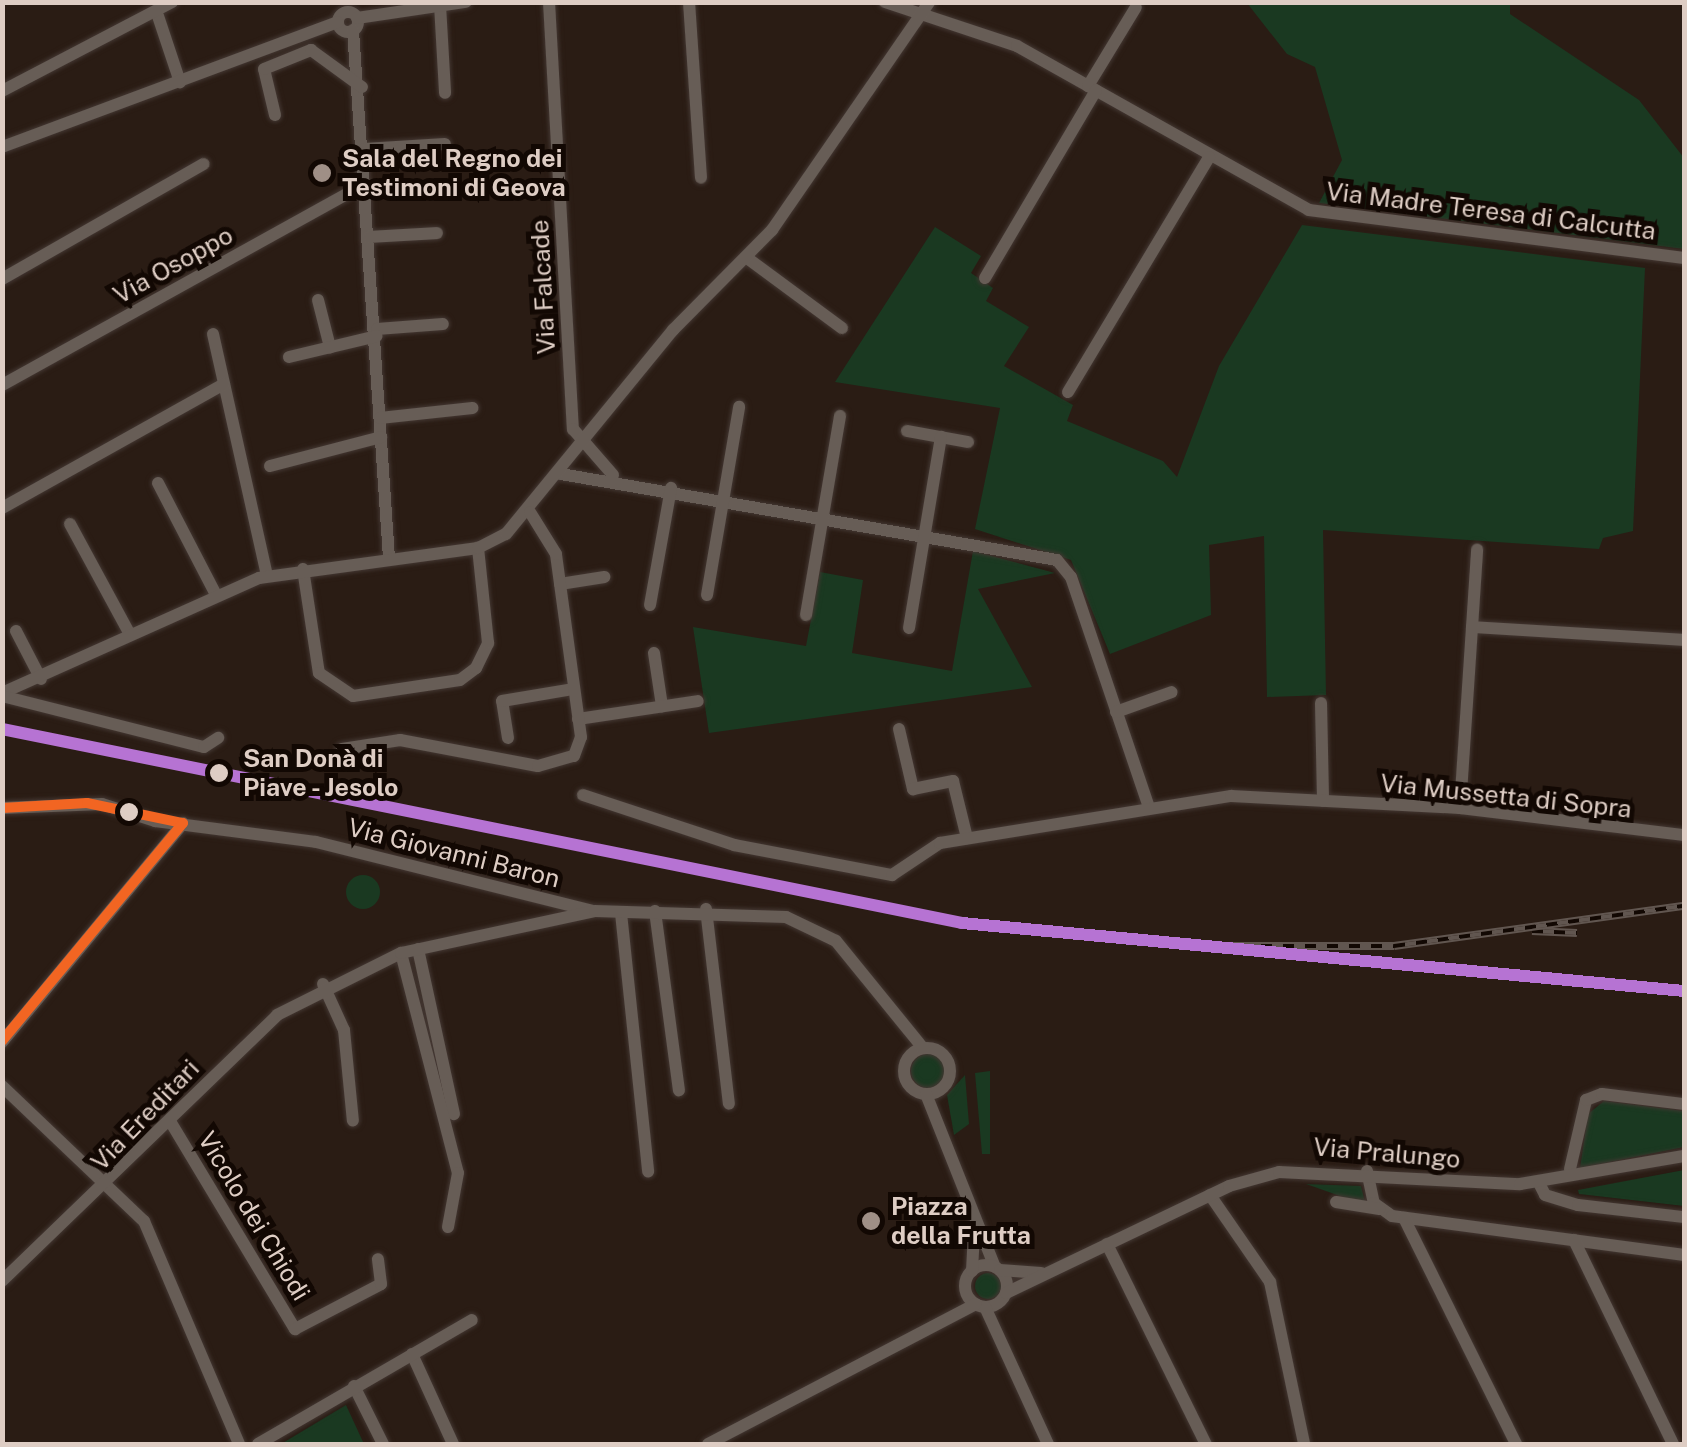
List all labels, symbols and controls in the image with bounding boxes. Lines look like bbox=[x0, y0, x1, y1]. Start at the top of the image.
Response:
place label: Sala del Regno dei Testimoni di Geova bbox=[342, 144, 566, 203]
marker: Sala del Regno dei Testimoni di Geova bbox=[311, 162, 333, 184]
street label: Via Madre Teresa di Calcutta bbox=[1324, 176, 1658, 246]
street label: Via Falcade bbox=[524, 219, 562, 355]
street label: Via Osoppo bbox=[108, 220, 238, 310]
place label: San Donà di Piave - Jesolo bbox=[243, 744, 402, 803]
marker: San Donà di Piave - Jesolo bbox=[204, 758, 234, 788]
street label: Via Mussetta di Sopra bbox=[1379, 768, 1633, 824]
unlabelled marker bbox=[119, 802, 139, 822]
street label: Via Giovanni Baron bbox=[345, 812, 563, 894]
street label: Via Ereditari bbox=[85, 1053, 205, 1177]
street label: Vicolo dei Chiodi bbox=[192, 1126, 316, 1306]
street label: Via Pralungo bbox=[1312, 1132, 1462, 1174]
place label: Piazza della Frutta bbox=[891, 1192, 1031, 1251]
marker: Piazza della Frutta bbox=[860, 1210, 882, 1232]

